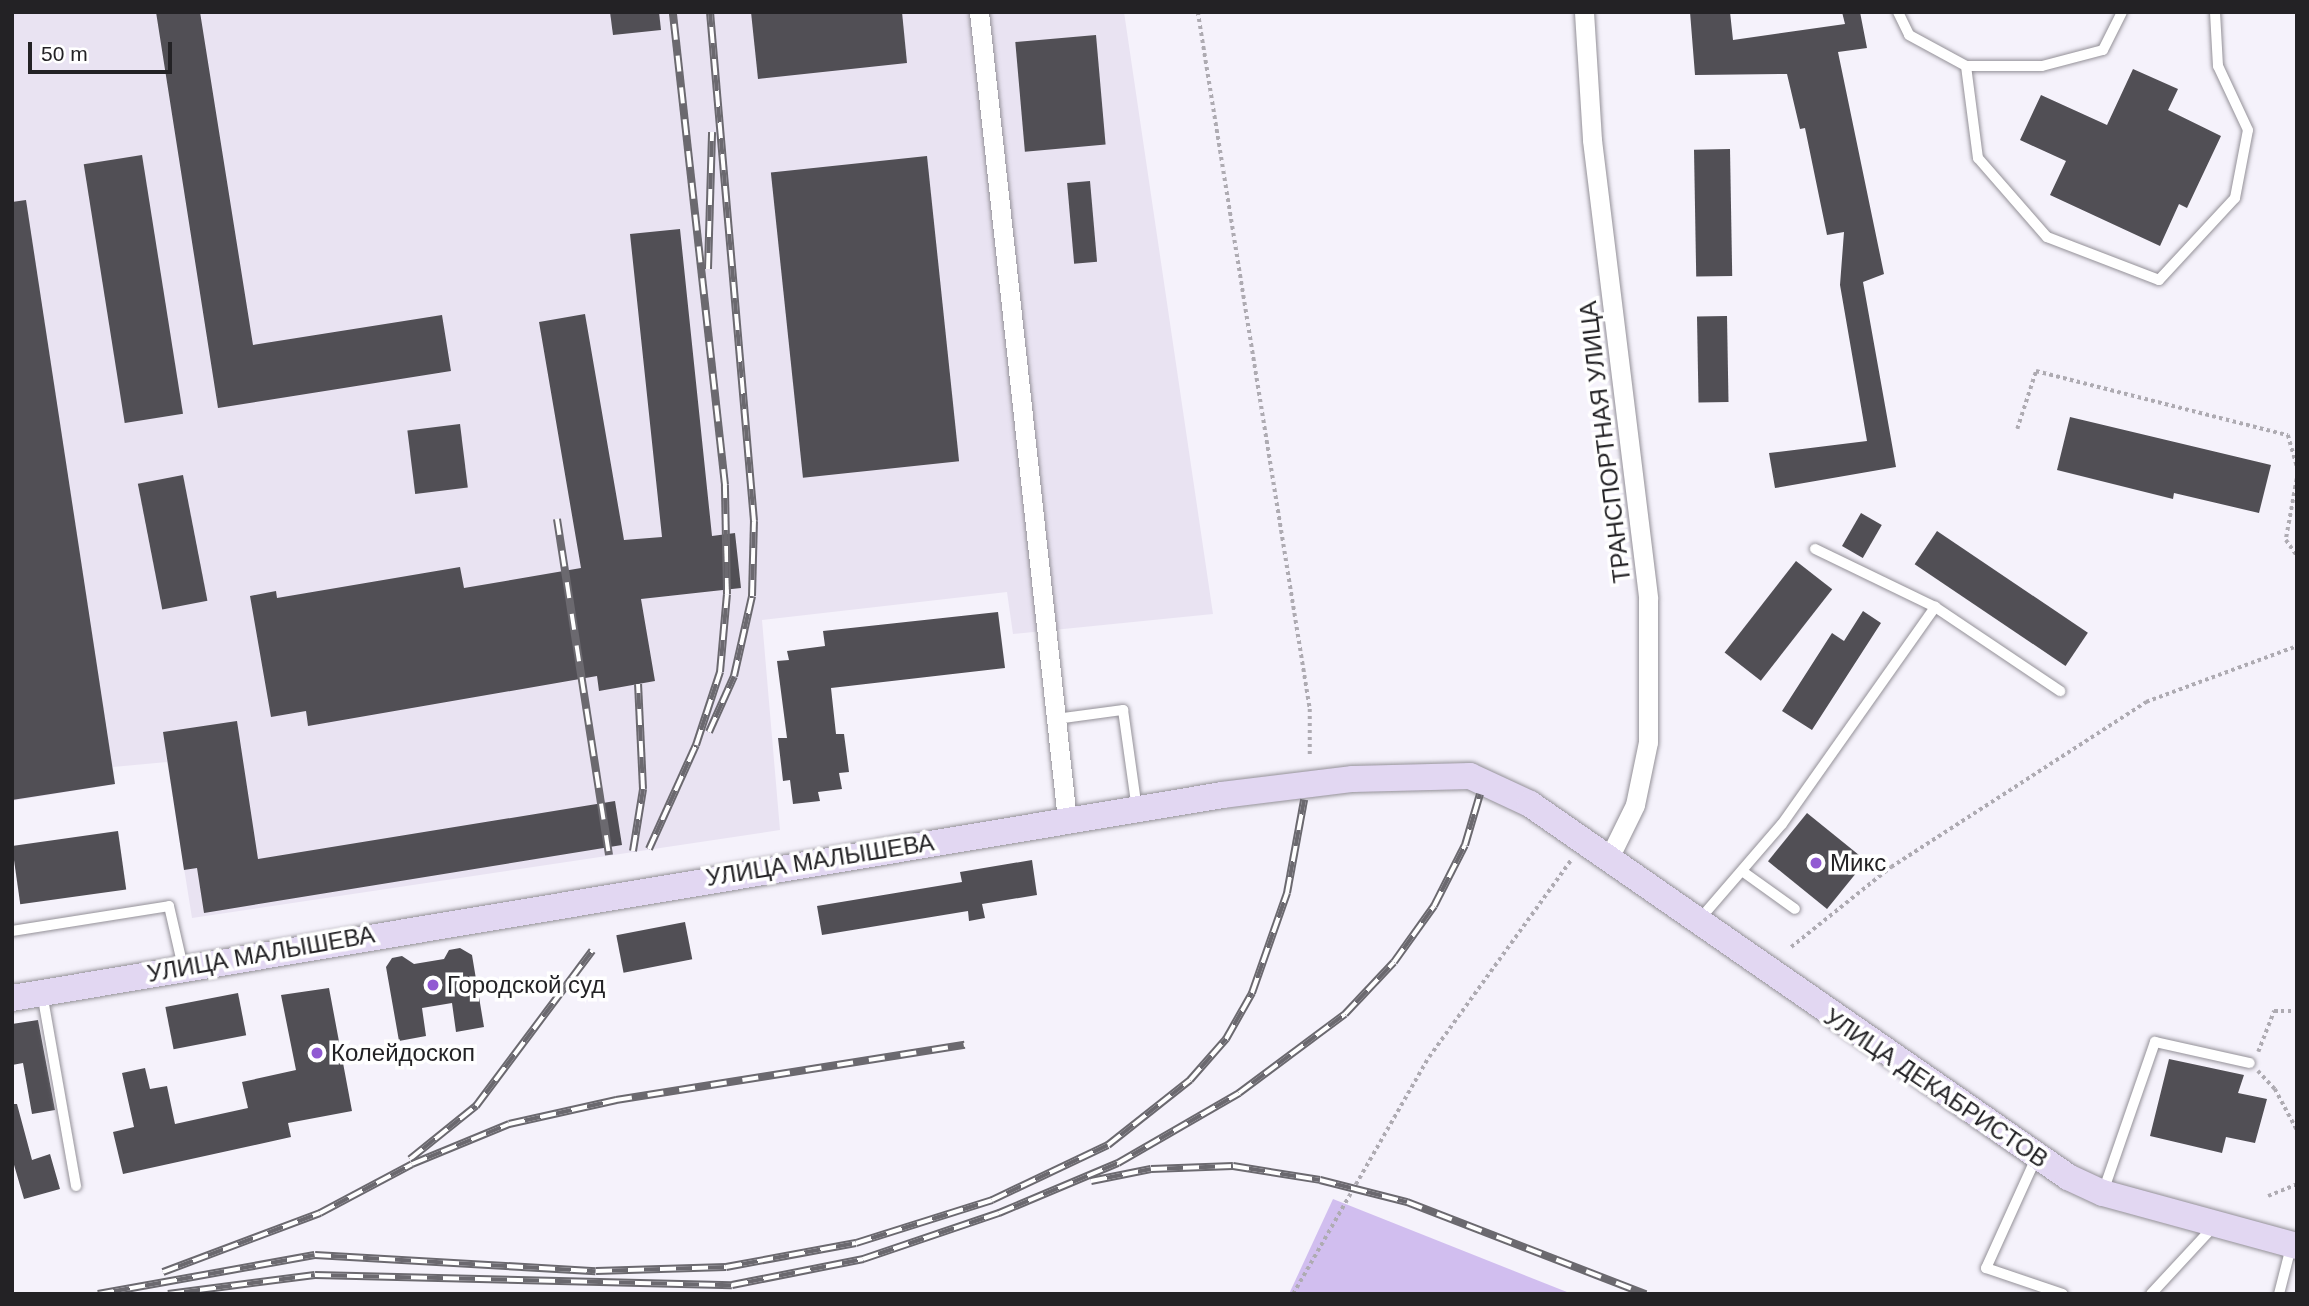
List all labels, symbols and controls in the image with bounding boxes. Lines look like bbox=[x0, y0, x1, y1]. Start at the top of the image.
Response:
scale bar bbox=[32, 28, 175, 72]
text: 50 m bbox=[41, 42, 88, 65]
street label: ТРАНСПОРТНАЯ УЛИЦА bbox=[1573, 299, 1637, 585]
street label: УЛИЦА МАЛЫШЕВА bbox=[704, 828, 936, 892]
place label: Микс bbox=[1830, 849, 1886, 877]
marker: Микс bbox=[1808, 855, 1824, 871]
street label: УЛИЦА МАЛЫШЕВА bbox=[145, 920, 377, 988]
place label: Городской суд bbox=[447, 971, 605, 999]
marker: Городской суд bbox=[425, 977, 441, 993]
street label: УЛИЦА ДЕКАБРИСТОВ bbox=[1819, 1002, 2053, 1174]
place label: Колейдоскоп bbox=[331, 1039, 475, 1067]
marker: Колейдоскоп bbox=[309, 1045, 325, 1061]

